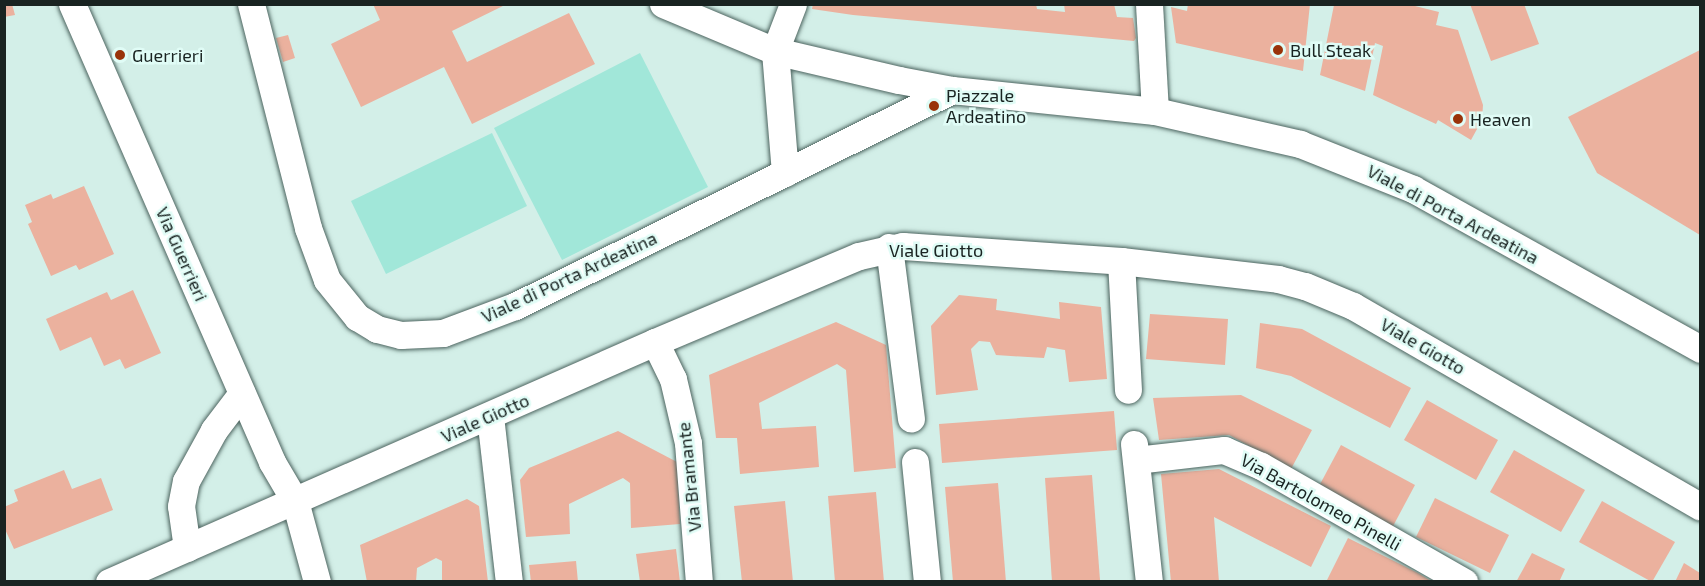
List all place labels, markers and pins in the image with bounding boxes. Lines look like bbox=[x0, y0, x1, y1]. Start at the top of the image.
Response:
place label: Bull Steak bbox=[1290, 39, 1372, 61]
marker: Bull Steak bbox=[1271, 43, 1285, 57]
place label: Guerrieri bbox=[132, 44, 203, 66]
marker: Guerrieri bbox=[113, 48, 127, 62]
place label: Piazzale Ardeatino bbox=[946, 85, 1026, 128]
marker: Piazzale Ardeatino bbox=[927, 99, 941, 113]
place label: Heaven bbox=[1470, 108, 1531, 130]
marker: Heaven bbox=[1451, 112, 1465, 126]

